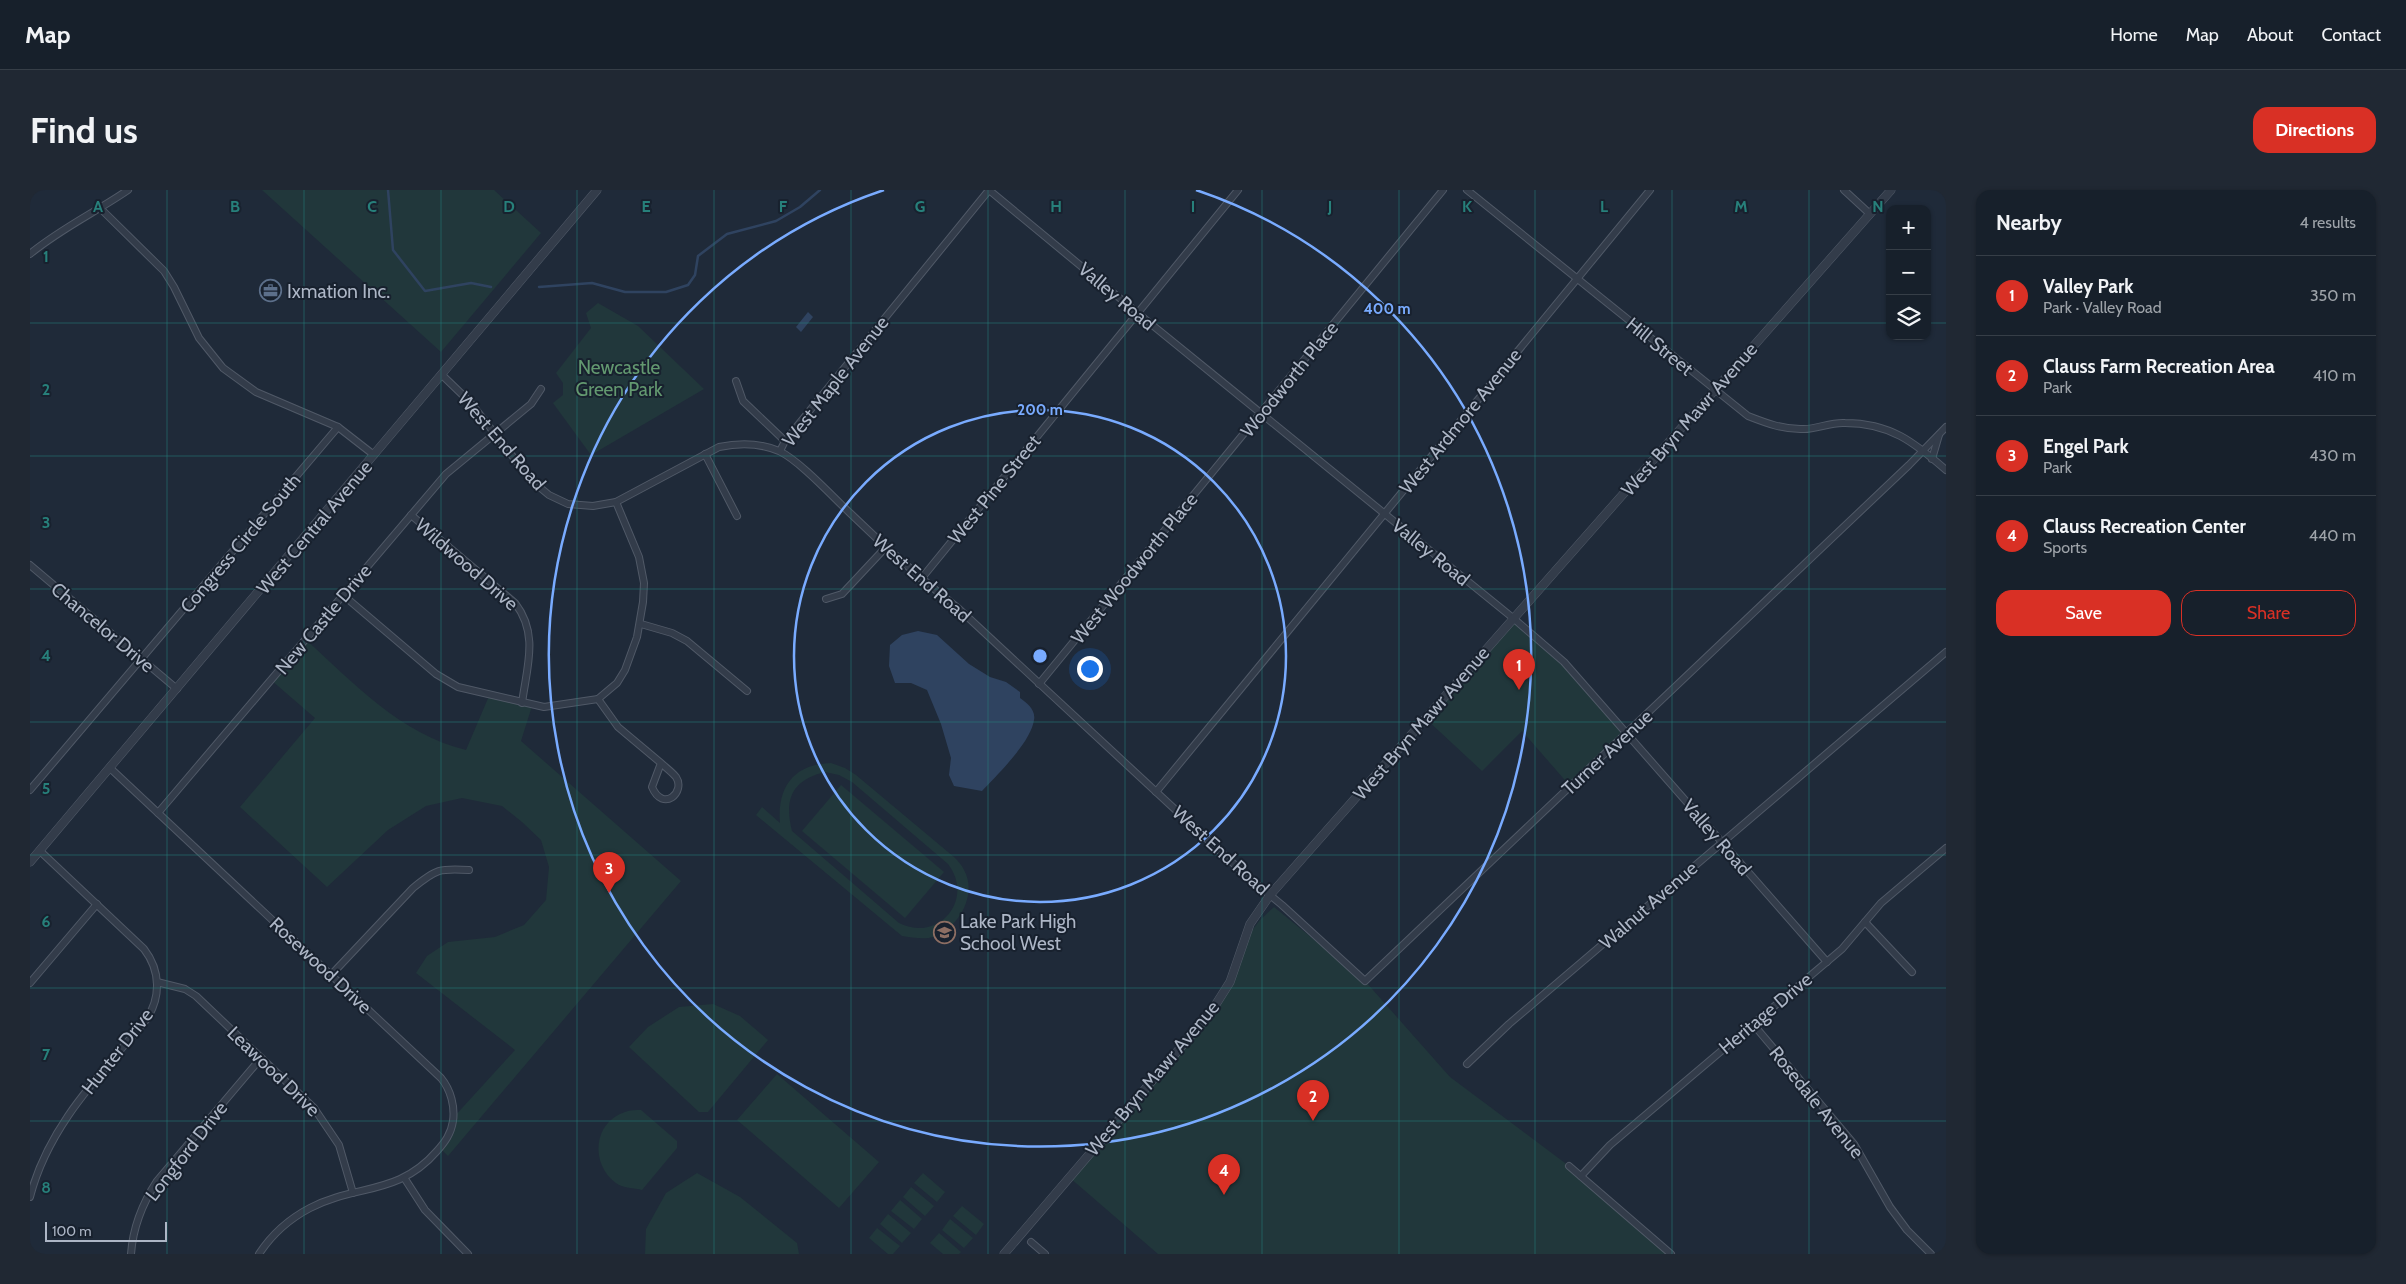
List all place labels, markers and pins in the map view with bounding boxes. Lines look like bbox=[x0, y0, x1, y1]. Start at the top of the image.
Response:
office icon: Ixmation Inc. bbox=[259, 279, 283, 303]
place label: Ixmation Inc. bbox=[287, 280, 390, 303]
centre of rings bbox=[1031, 647, 1049, 665]
pin: 1 bbox=[1503, 649, 1535, 690]
pin: 3 bbox=[593, 852, 625, 893]
place label: Lake Park High School West bbox=[960, 910, 1076, 955]
school or university icon: Lake Park High School West bbox=[932, 920, 956, 944]
pin: 2 bbox=[1297, 1080, 1329, 1121]
pin: 4 bbox=[1208, 1154, 1240, 1195]

